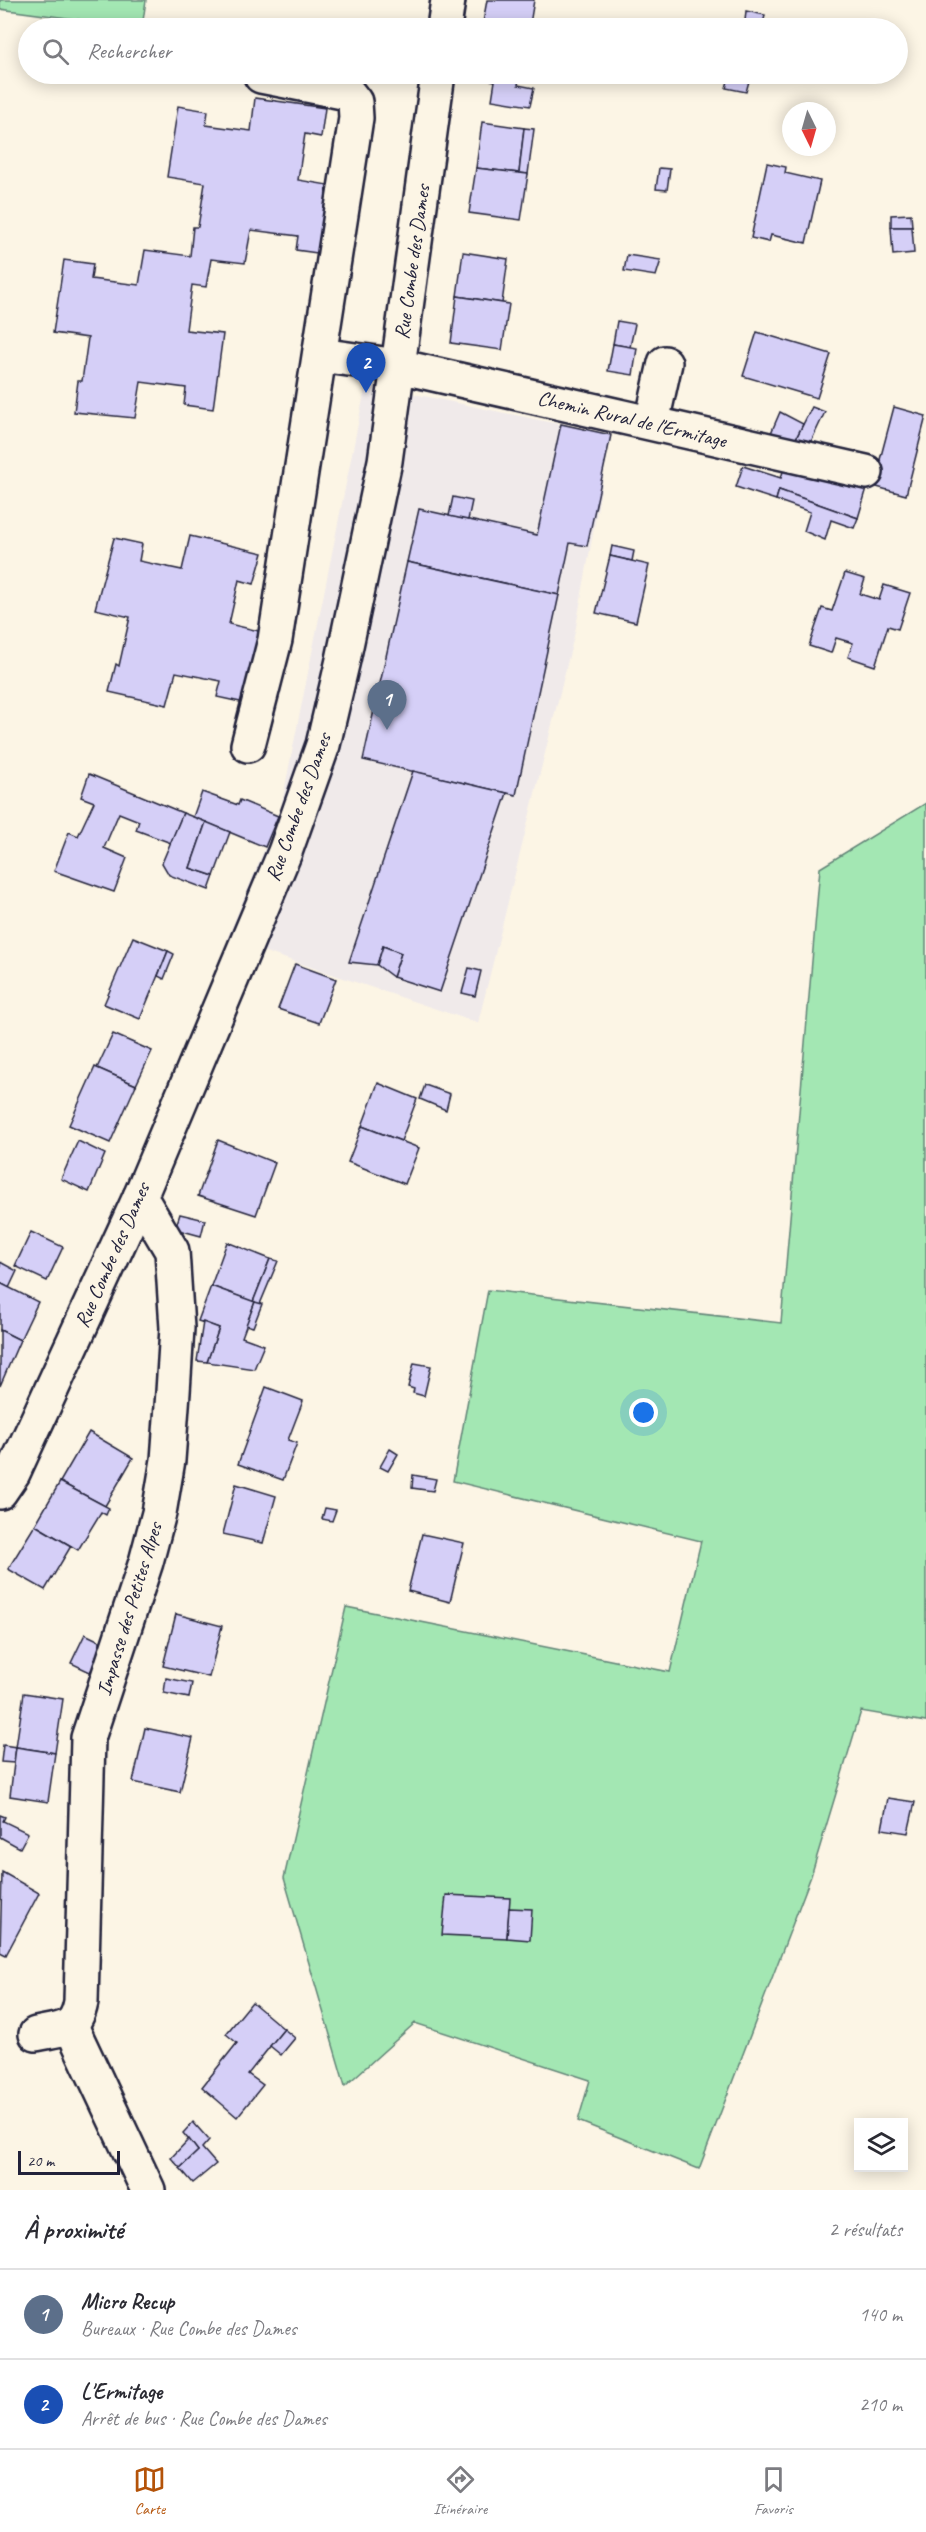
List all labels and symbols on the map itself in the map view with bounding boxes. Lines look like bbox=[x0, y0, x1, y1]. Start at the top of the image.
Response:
north arrow bbox=[782, 102, 836, 156]
street label: Rue Combe des Dames bbox=[388, 181, 436, 341]
pin: 2 bbox=[346, 344, 386, 393]
street label: Chemin Rural de l'Ermitage bbox=[535, 385, 730, 454]
pin: 1 bbox=[368, 680, 406, 730]
street label: Rue Combe des Dames bbox=[259, 728, 337, 885]
street label: Rue Combe des Dames bbox=[68, 1177, 156, 1331]
your location bbox=[629, 1398, 658, 1427]
street label: Impasse des Petites Alpes bbox=[90, 1517, 168, 1699]
scale bar bbox=[18, 2148, 120, 2176]

